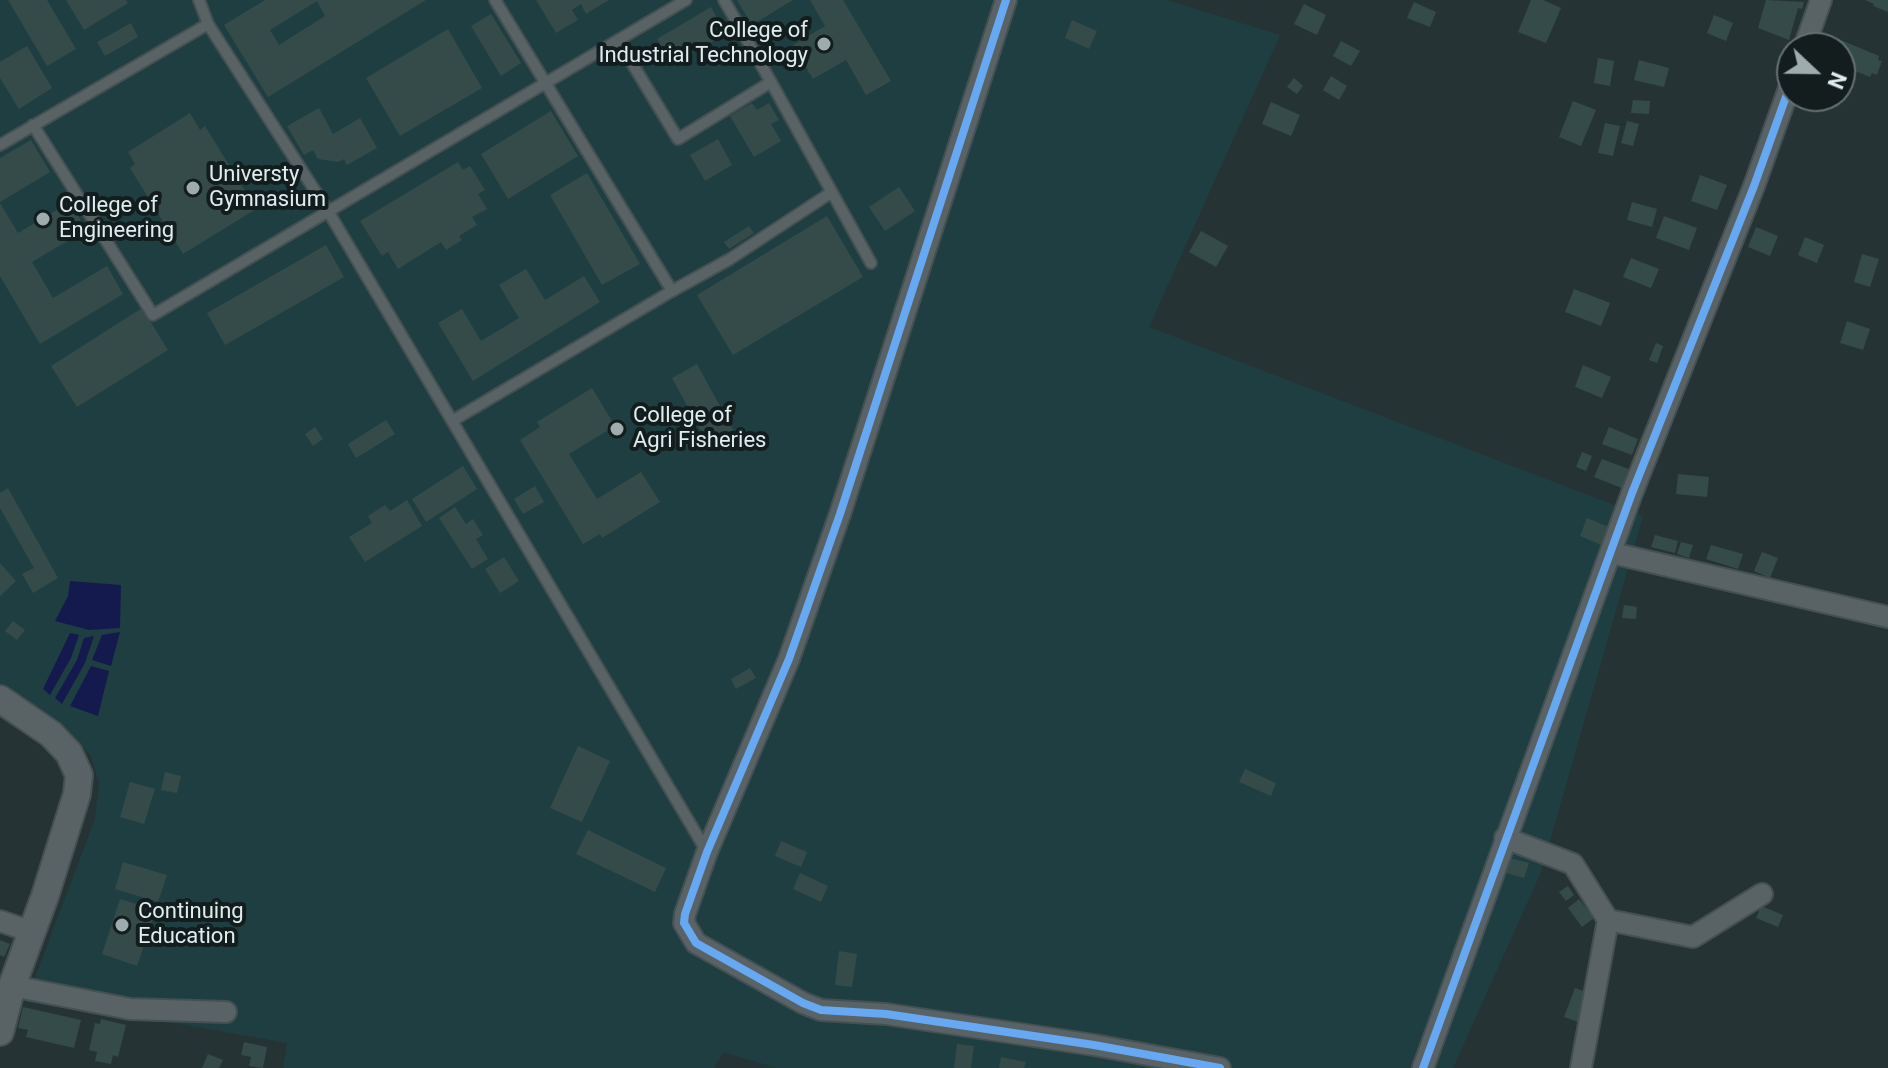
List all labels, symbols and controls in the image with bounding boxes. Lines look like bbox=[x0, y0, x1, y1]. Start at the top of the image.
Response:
place label: College of Industrial Technology bbox=[598, 18, 808, 70]
north arrow bbox=[1776, 32, 1856, 112]
marker: College of Industrial Technology bbox=[815, 35, 833, 53]
text: N bbox=[1822, 69, 1851, 92]
place label: Universty Gymnasium bbox=[209, 162, 326, 214]
marker: Universty Gymnasium bbox=[184, 179, 202, 197]
place label: College of Engineering bbox=[59, 193, 174, 244]
marker: College of Engineering bbox=[34, 210, 52, 228]
place label: College of Agri Fisheries bbox=[633, 403, 766, 454]
marker: College of Agri Fisheries bbox=[608, 420, 626, 438]
place label: Continuing Education bbox=[138, 899, 244, 950]
marker: Continuing Education bbox=[113, 916, 131, 934]

